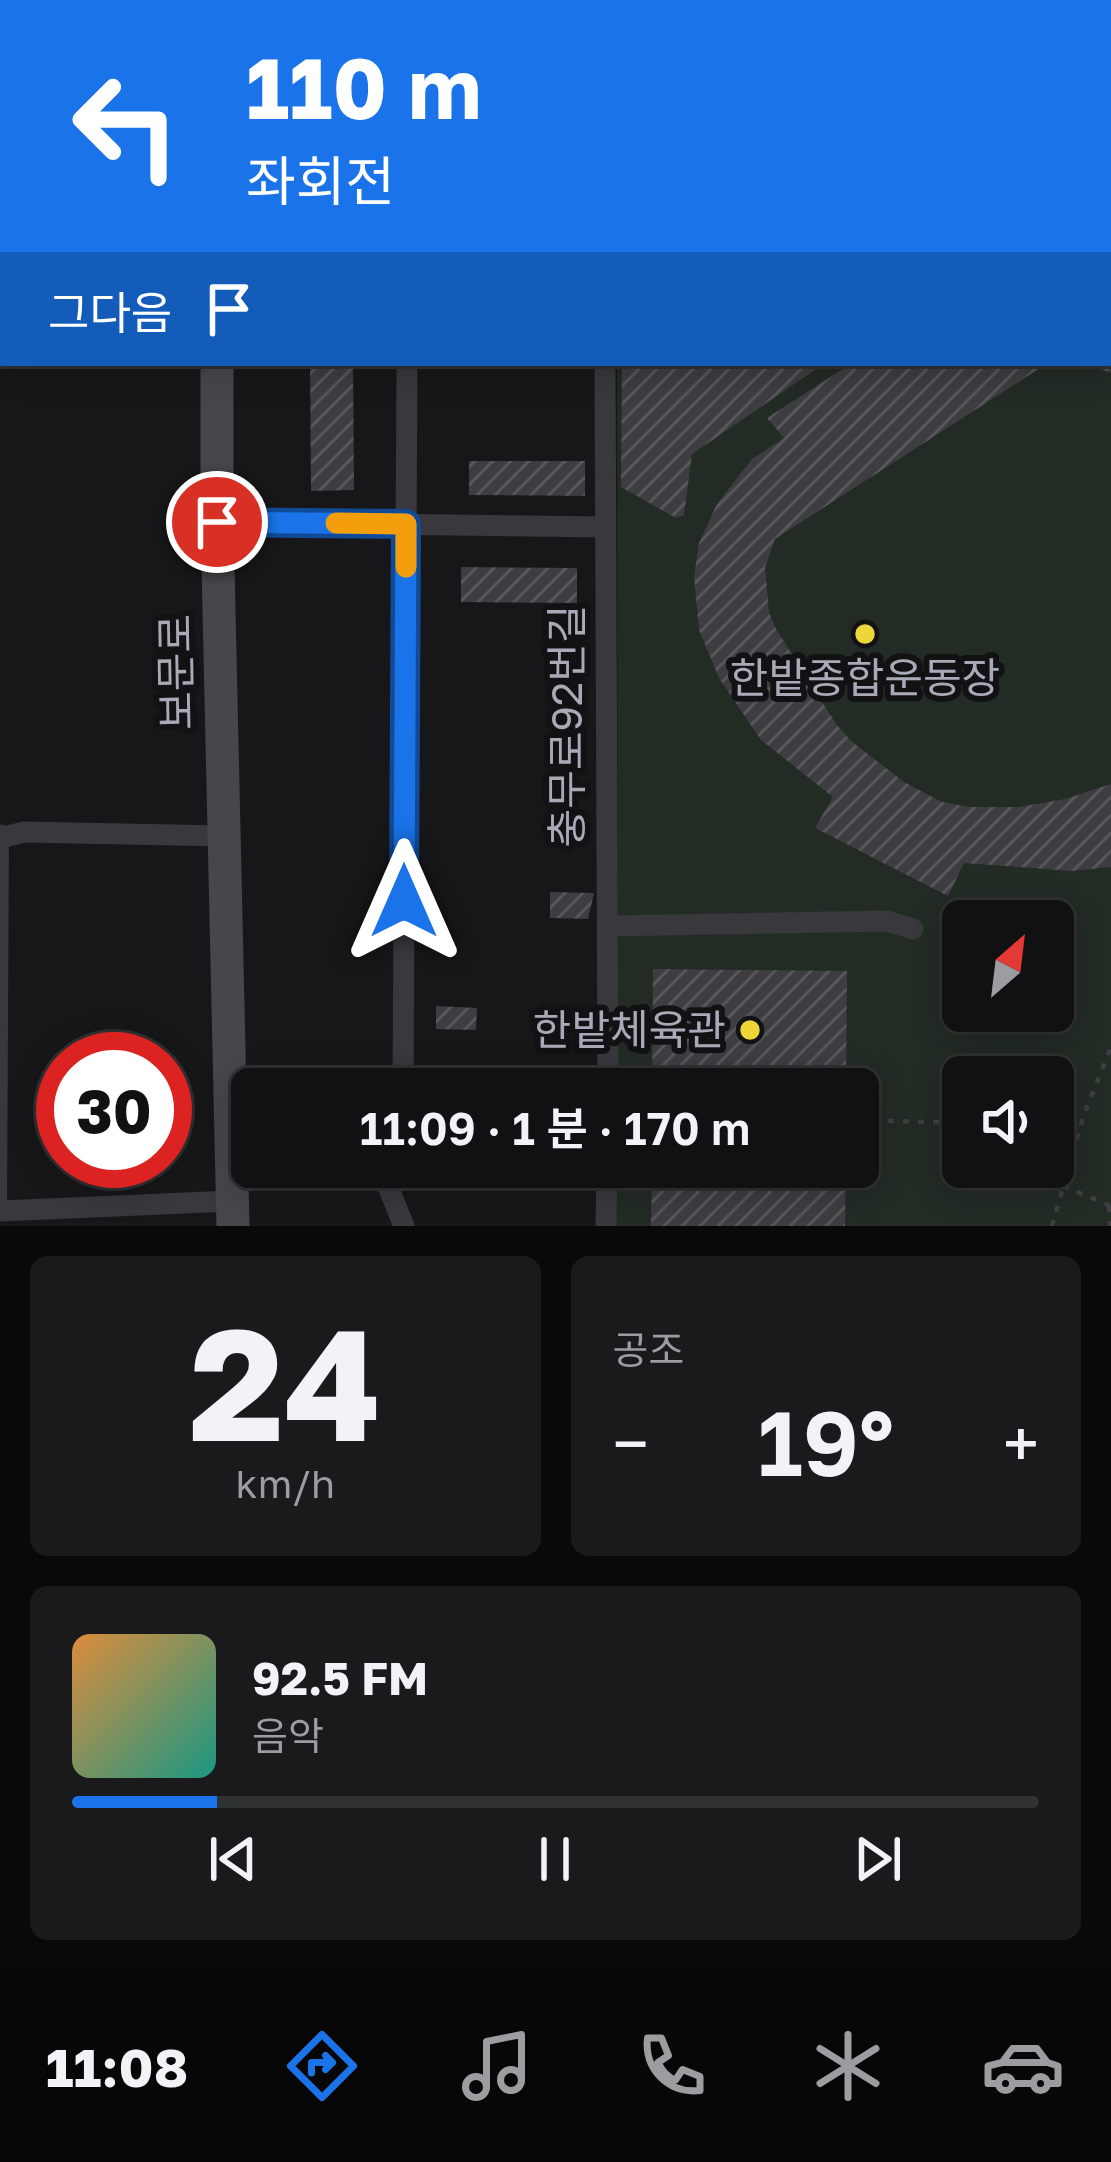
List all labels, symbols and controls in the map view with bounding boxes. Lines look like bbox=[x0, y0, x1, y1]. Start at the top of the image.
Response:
text: 110 m bbox=[246, 37, 482, 137]
icon: left bbox=[48, 48, 204, 204]
text: 좌회전 bbox=[246, 148, 395, 213]
icon: arrive bbox=[196, 276, 262, 342]
text: 그다음 bbox=[48, 285, 172, 339]
pin bbox=[166, 471, 268, 573]
icon: arrive bbox=[184, 489, 250, 555]
street label: 충무로92번길 bbox=[541, 605, 591, 847]
street label: 보문로 bbox=[149, 614, 201, 730]
marker: 한밭종합운동장 bbox=[852, 621, 878, 647]
place label: 한밭종합운동장 bbox=[730, 652, 1000, 702]
position arrow bbox=[341, 838, 467, 964]
north arrow bbox=[942, 900, 1074, 1032]
map controls bbox=[942, 900, 1074, 1188]
place label: 한밭체육관 bbox=[533, 1004, 726, 1054]
marker: 한밭체육관 bbox=[737, 1017, 763, 1043]
speed limit sign: 30 bbox=[36, 1032, 192, 1188]
button: sound bbox=[942, 1056, 1074, 1188]
text: 11:09 · 1 분 · 170 m bbox=[360, 1101, 750, 1155]
text: 24 bbox=[189, 1288, 382, 1475]
text: 공조 bbox=[613, 1326, 684, 1373]
text: 19° bbox=[757, 1388, 894, 1496]
text: − bbox=[613, 1403, 649, 1483]
text: + bbox=[1003, 1403, 1039, 1483]
text: km/h bbox=[236, 1460, 335, 1507]
text: 92.5 FM bbox=[252, 1651, 428, 1705]
text: 음악 bbox=[252, 1712, 324, 1759]
icon: previous bbox=[200, 1826, 266, 1892]
icon: pause bbox=[522, 1826, 588, 1892]
icon: next bbox=[845, 1826, 911, 1892]
icon: directions bbox=[280, 2024, 364, 2108]
icon: music bbox=[455, 2024, 539, 2108]
icon: phone bbox=[630, 2024, 714, 2108]
icon: climate bbox=[806, 2024, 890, 2108]
icon: car bbox=[981, 2024, 1065, 2108]
text: 11:08 bbox=[46, 2034, 188, 2099]

